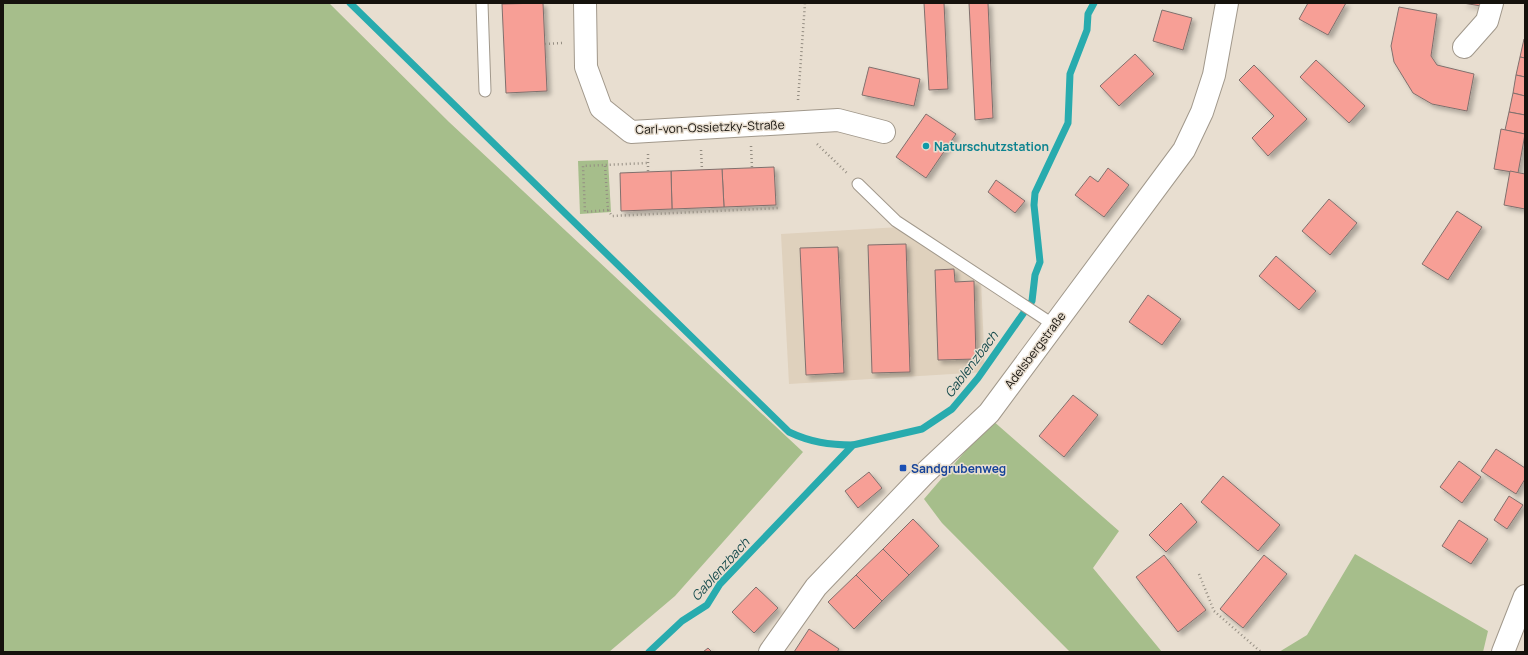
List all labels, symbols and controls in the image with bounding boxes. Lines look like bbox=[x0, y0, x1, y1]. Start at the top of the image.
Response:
street label: Carl-von-Ossietzky-Straße bbox=[635, 116, 785, 138]
place label: Naturschutzstation bbox=[934, 138, 1049, 155]
marker: Naturschutzstation bbox=[921, 141, 931, 151]
street label: Adelsbergstraße bbox=[1000, 308, 1070, 392]
water label: Gablenzbach bbox=[940, 326, 1003, 401]
place label: Sandgrubenweg bbox=[911, 460, 1006, 477]
marker: Sandgrubenweg bbox=[898, 463, 908, 473]
water label: Gablenzbach bbox=[687, 533, 754, 604]

